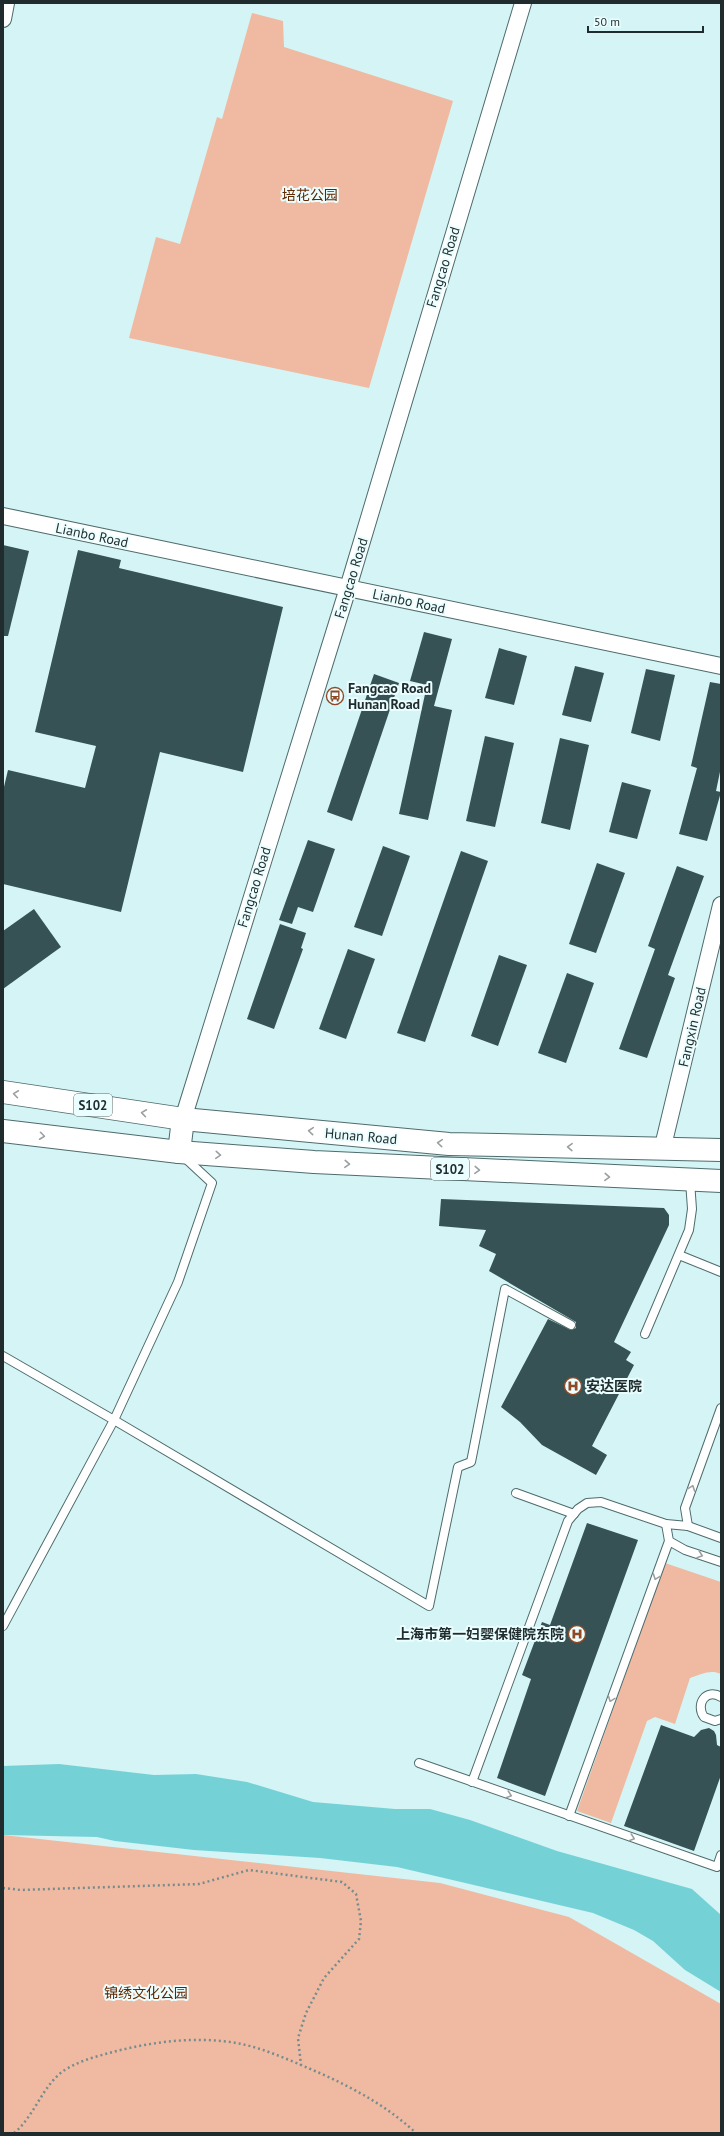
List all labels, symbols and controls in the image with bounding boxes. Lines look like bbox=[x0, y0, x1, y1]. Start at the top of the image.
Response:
scale bar bbox=[588, 8, 703, 34]
text: 50 m bbox=[594, 14, 620, 29]
park label: 培花公园 bbox=[282, 186, 338, 204]
street label: Fangcao Road bbox=[422, 224, 464, 310]
street label: Lianbo Road bbox=[54, 518, 130, 552]
street label: Fangcao Road bbox=[330, 535, 372, 621]
street label: Lianbo Road bbox=[371, 584, 447, 618]
place label: Fangcao Road Hunan Road bbox=[348, 679, 431, 713]
bus stop icon: Fangcao Road Hunan Road bbox=[325, 686, 345, 706]
street label: Fangcao Road bbox=[233, 844, 275, 930]
street label: Fangxin Road bbox=[674, 985, 710, 1069]
one-way arrow bbox=[13, 1090, 19, 1099]
road number: S102 bbox=[74, 1094, 112, 1116]
one-way arrow bbox=[141, 1109, 147, 1118]
street label: Hunan Road bbox=[324, 1124, 398, 1148]
one-way arrow bbox=[308, 1127, 314, 1136]
one-way arrow bbox=[39, 1131, 45, 1140]
one-way arrow bbox=[437, 1139, 443, 1148]
one-way arrow bbox=[567, 1143, 573, 1152]
one-way arrow bbox=[215, 1150, 221, 1159]
road number: S102 bbox=[431, 1158, 469, 1180]
one-way arrow bbox=[344, 1160, 350, 1168]
one-way arrow bbox=[474, 1166, 480, 1175]
one-way arrow bbox=[604, 1172, 610, 1181]
hospital icon: 安达医院 bbox=[563, 1376, 583, 1396]
place label: 安达医院 bbox=[586, 1377, 642, 1395]
one-way arrow bbox=[688, 1485, 696, 1492]
one-way arrow bbox=[696, 1550, 703, 1559]
one-way arrow bbox=[652, 1574, 661, 1581]
hospital icon: 上海市第一妇婴保健院东院 bbox=[567, 1624, 587, 1644]
place label: 上海市第一妇婴保健院东院 bbox=[396, 1625, 564, 1643]
one-way arrow bbox=[608, 1696, 616, 1703]
one-way arrow bbox=[505, 1791, 512, 1799]
one-way arrow bbox=[628, 1833, 635, 1842]
park label: 锦绣文化公园 bbox=[104, 1984, 188, 2002]

